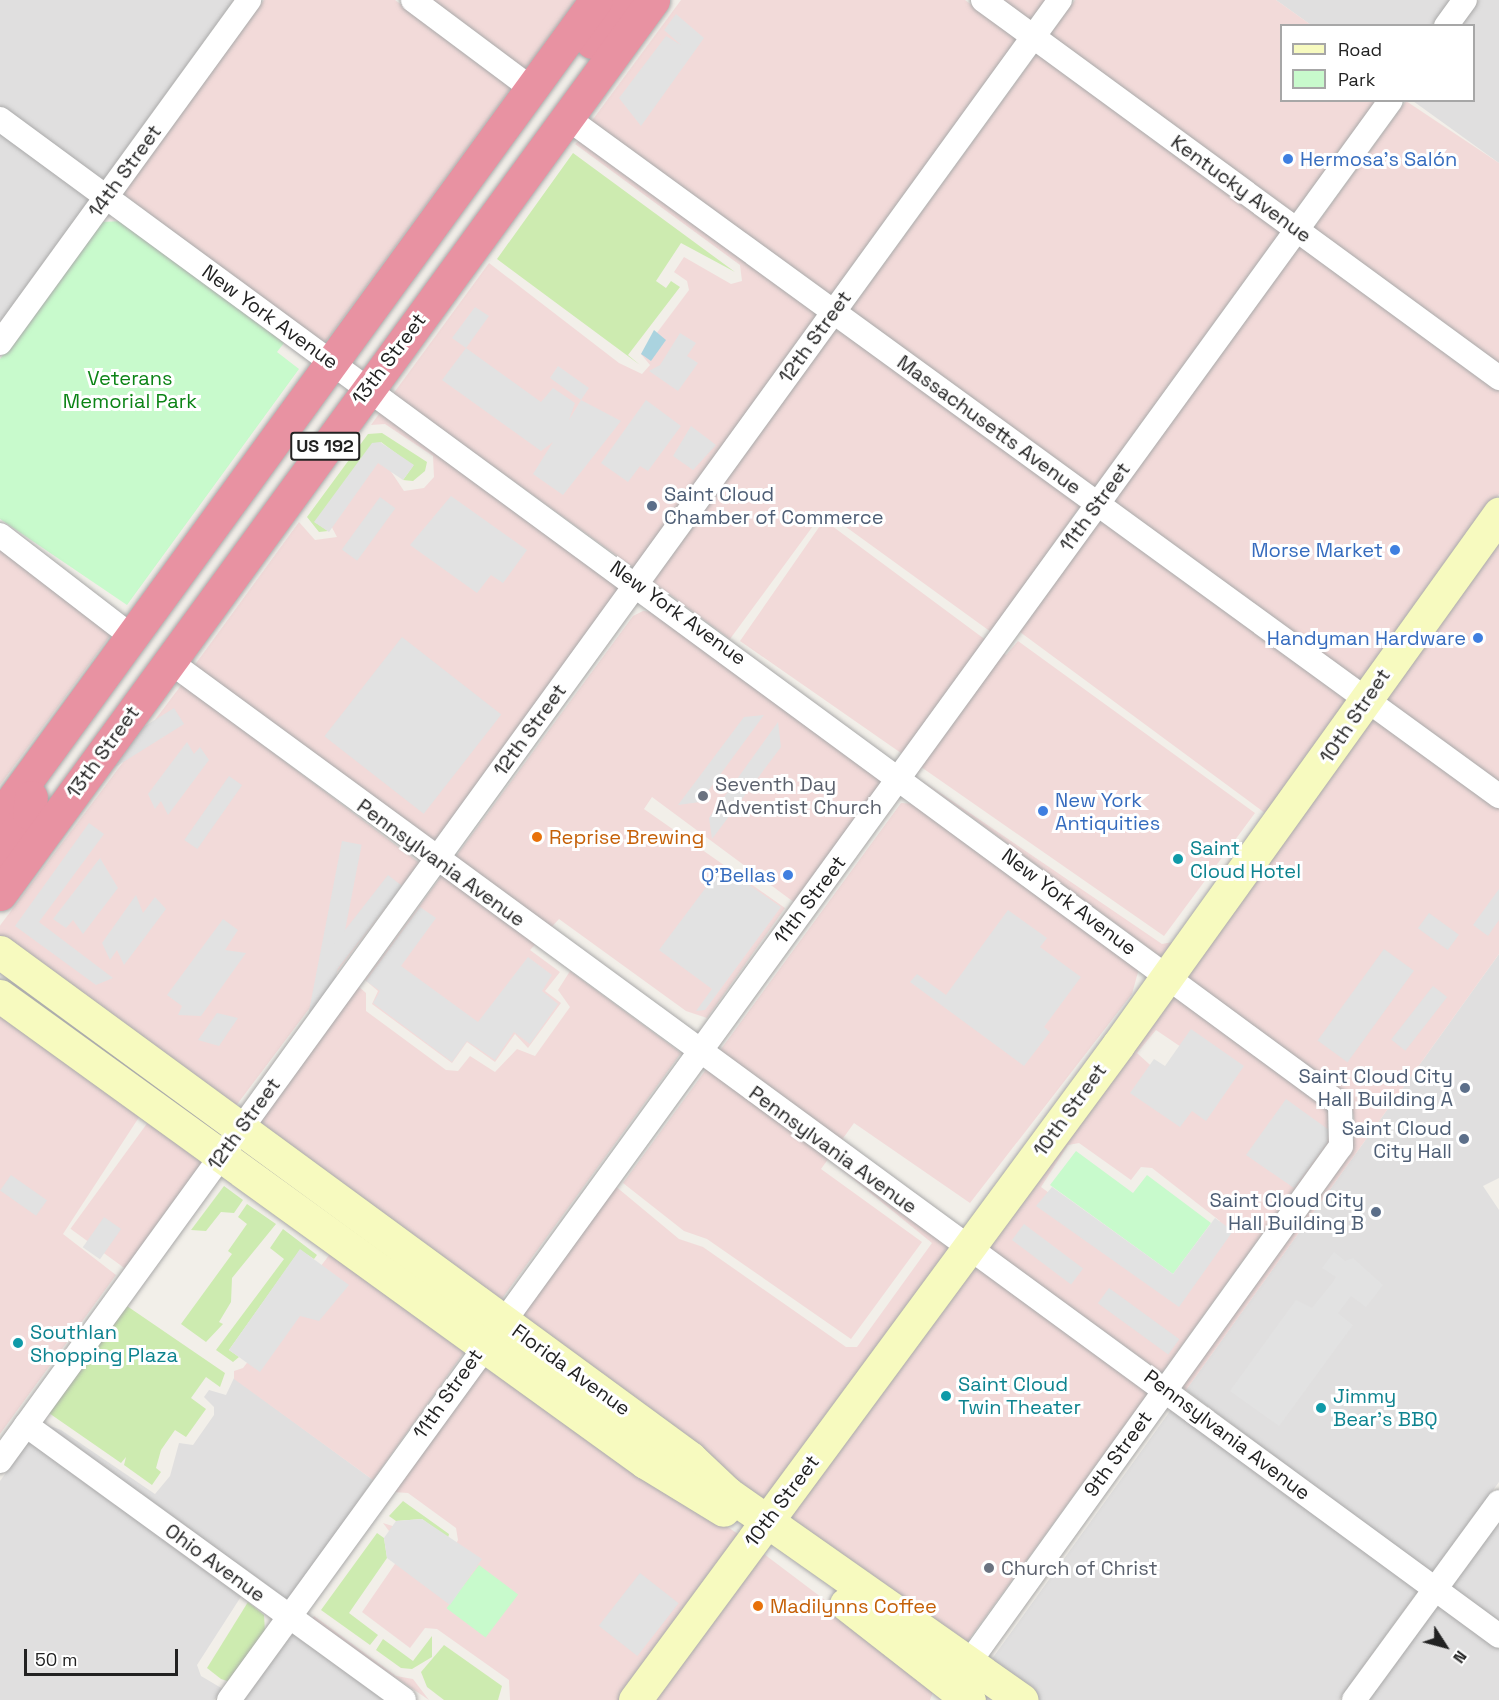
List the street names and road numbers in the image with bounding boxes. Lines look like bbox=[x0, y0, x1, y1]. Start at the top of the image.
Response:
street label: 14th Street bbox=[83, 120, 167, 222]
street label: Kentucky Avenue bbox=[1166, 130, 1316, 248]
street label: New York Avenue bbox=[197, 259, 343, 375]
street label: 12th Street bbox=[774, 286, 856, 388]
street label: 13th Street bbox=[347, 309, 431, 409]
street label: Massachusetts Avenue bbox=[892, 350, 1086, 500]
road number: US 192 bbox=[289, 431, 361, 461]
street label: 11th Street bbox=[1055, 458, 1135, 556]
street label: New York Avenue bbox=[605, 555, 751, 671]
street label: 10th Street bbox=[1315, 664, 1395, 768]
street label: 12th Street bbox=[489, 679, 571, 781]
street label: 13th Street bbox=[62, 701, 144, 803]
street label: Pennsylvania Avenue bbox=[352, 794, 530, 932]
street label: New York Avenue bbox=[997, 843, 1141, 961]
street label: 11th Street bbox=[769, 851, 851, 949]
street label: 10th Street bbox=[1028, 1059, 1112, 1161]
street label: 12th Street bbox=[203, 1073, 285, 1175]
street label: Pennsylvania Avenue bbox=[744, 1081, 922, 1219]
street label: Florida Avenue bbox=[507, 1319, 635, 1421]
street label: 11th Street bbox=[408, 1344, 488, 1444]
street label: Pennsylvania Avenue bbox=[1139, 1365, 1315, 1505]
street label: 9th Street bbox=[1079, 1407, 1157, 1501]
street label: 10th Street bbox=[740, 1450, 824, 1552]
street label: Ohio Avenue bbox=[160, 1518, 270, 1608]

